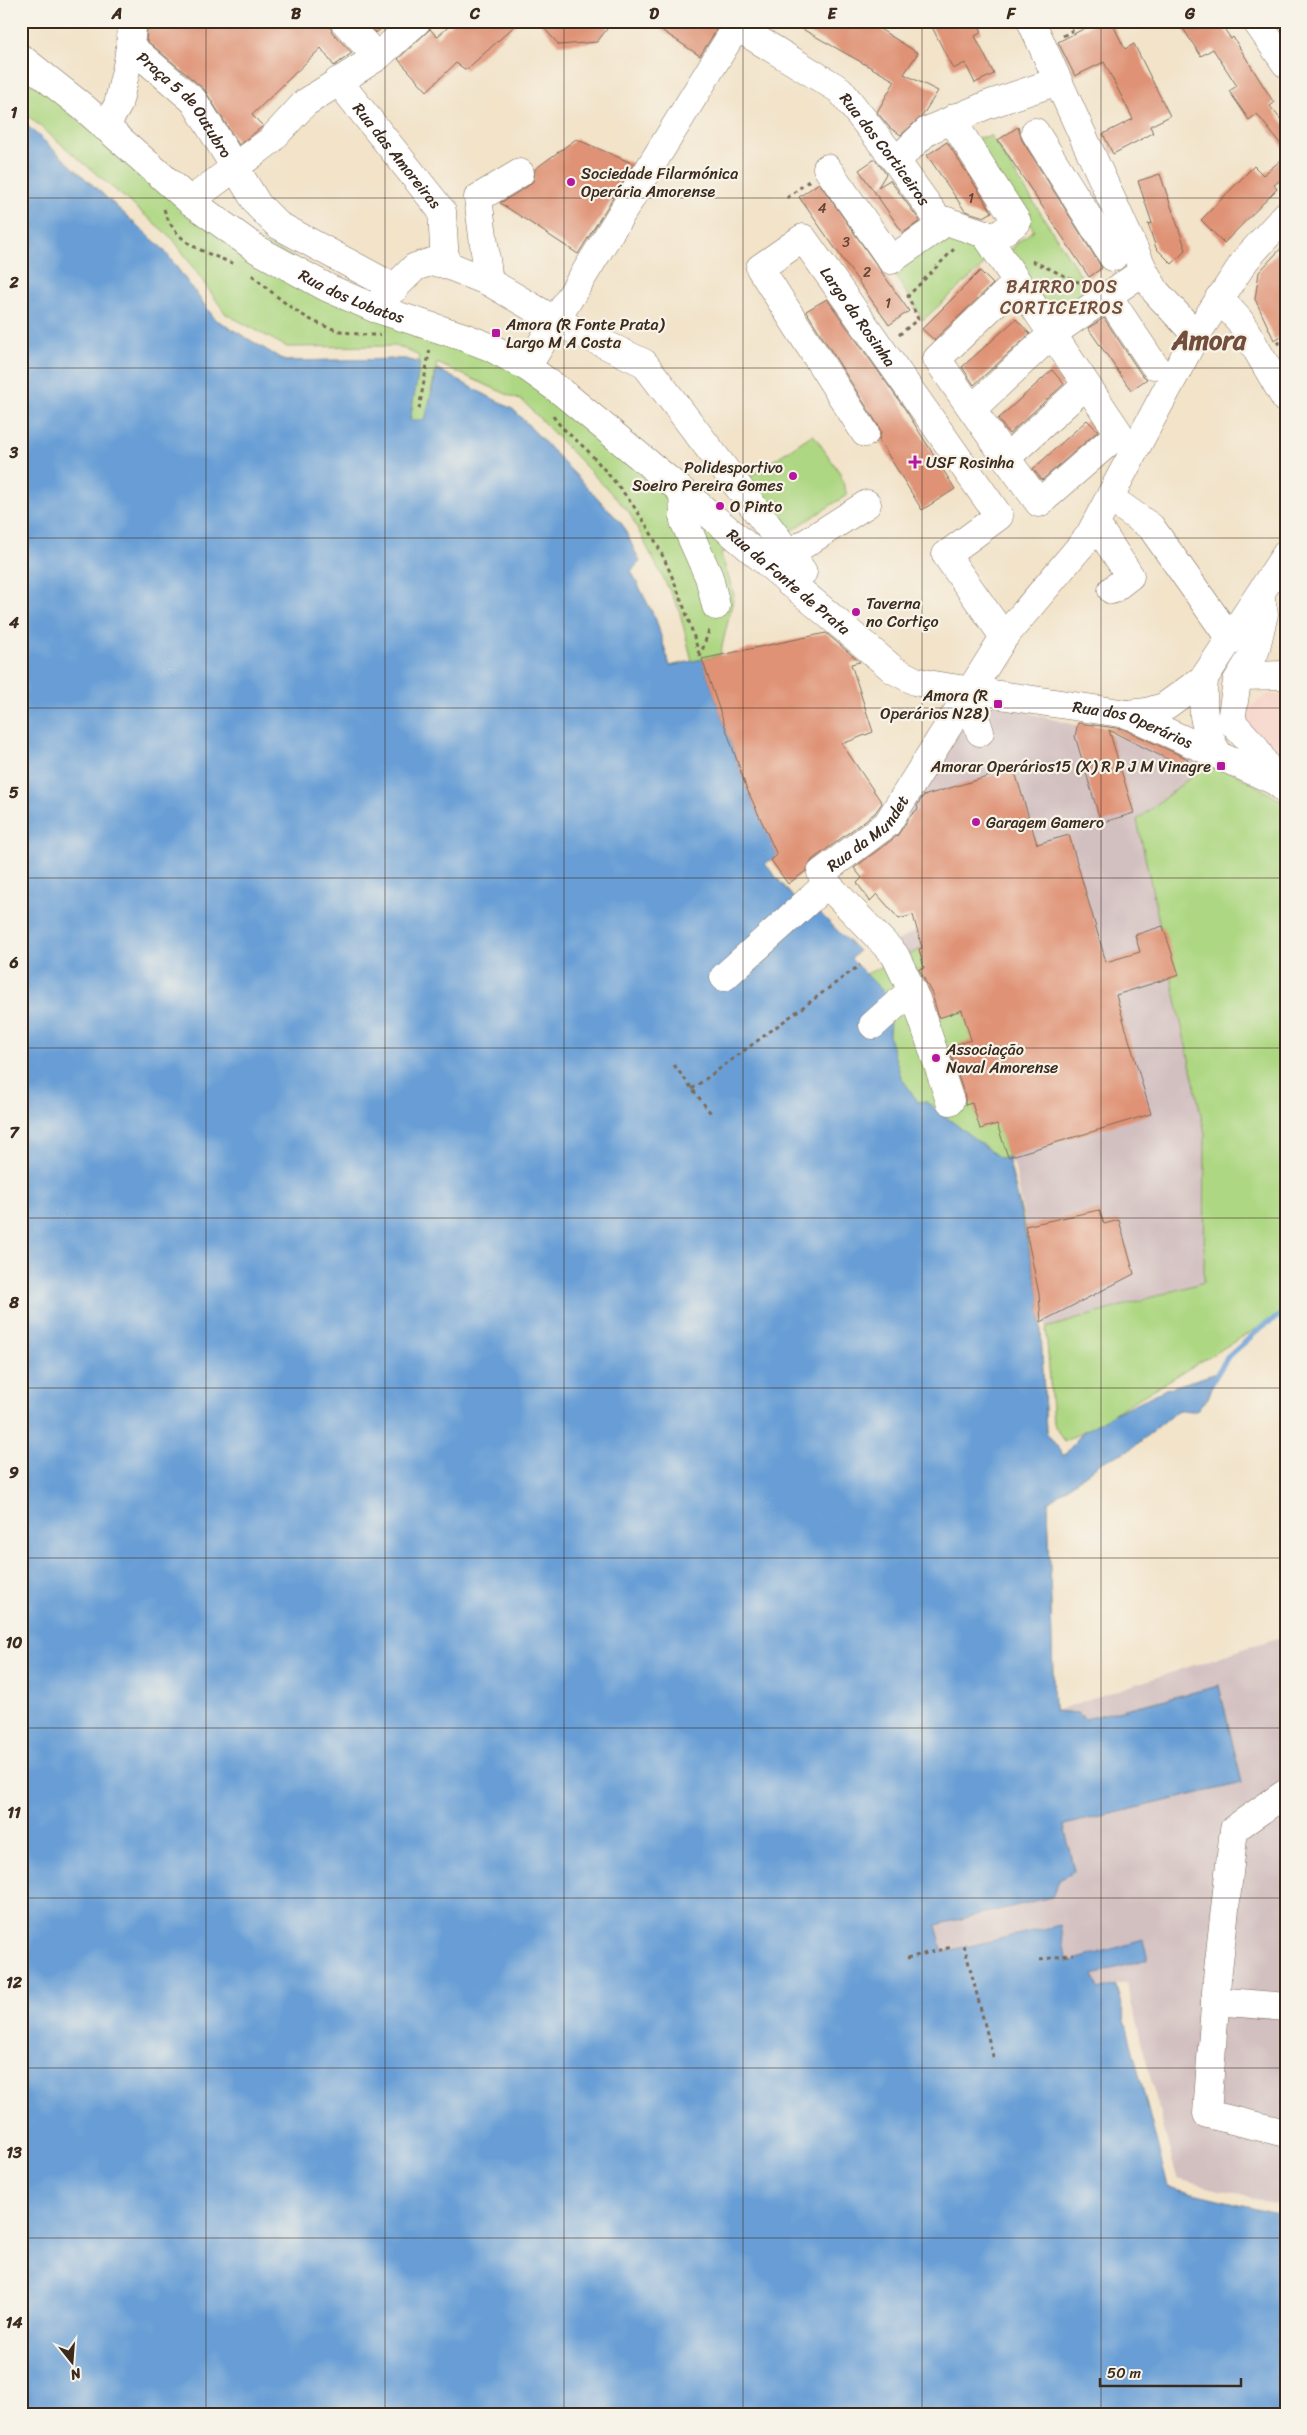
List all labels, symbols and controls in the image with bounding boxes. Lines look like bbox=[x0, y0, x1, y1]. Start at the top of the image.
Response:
text: A bbox=[111, 0, 122, 28]
text: B bbox=[291, 0, 302, 28]
text: C bbox=[469, 0, 481, 28]
text: D bbox=[649, 0, 659, 28]
text: E bbox=[828, 0, 838, 28]
text: F bbox=[1006, 0, 1017, 28]
text: G bbox=[1184, 0, 1196, 28]
street label: Praça 5 de Outubro bbox=[130, 44, 240, 164]
street label: Rua dos Corticeiros bbox=[832, 86, 938, 213]
street label: Rua das Amoreiras bbox=[345, 96, 449, 216]
text: 1 bbox=[11, 98, 18, 127]
place label: Sociedade Filarmónica Operária Amorense bbox=[581, 159, 738, 206]
marker: Sociedade Filarmónica Operária Amorense bbox=[565, 176, 577, 188]
house number: 1 bbox=[968, 186, 974, 211]
house number: 4 bbox=[818, 196, 827, 221]
house number: 3 bbox=[842, 230, 850, 255]
street label: Largo da Rosinha bbox=[812, 260, 904, 373]
house number: 2 bbox=[863, 260, 871, 285]
street label: Rua dos Lobatos bbox=[293, 261, 409, 332]
text: 2 bbox=[8, 268, 19, 297]
district label: BAIRRO DOS CORTICEIROS bbox=[1000, 271, 1124, 324]
house number: 1 bbox=[885, 291, 891, 316]
place label: Amora (R Fonte Prata) Largo M A Costa bbox=[505, 310, 666, 357]
district label: Amora bbox=[1171, 317, 1247, 363]
marker: Amora (R Fonte Prata) Largo M A Costa bbox=[490, 327, 502, 339]
text: 3 bbox=[9, 438, 19, 467]
place label: USF Rosinha bbox=[926, 448, 1014, 477]
place label: Polidesportivo Soeiro Pereira Gomes bbox=[632, 453, 784, 500]
marker: USF Rosinha bbox=[908, 455, 922, 469]
marker: Polidesportivo Soeiro Pereira Gomes bbox=[787, 470, 799, 482]
place label: O Pinto bbox=[730, 492, 782, 521]
marker: O Pinto bbox=[714, 500, 726, 512]
street label: Rua da Fonte de Prata bbox=[720, 521, 858, 643]
place label: Taverna no Cortiço bbox=[866, 589, 939, 636]
marker: Taverna no Cortiço bbox=[850, 606, 862, 618]
text: 4 bbox=[8, 608, 19, 637]
place label: Amora (R Operários N28) bbox=[880, 681, 989, 728]
street label: Rua dos Operários bbox=[1071, 692, 1198, 757]
marker: Amora (R Operários N28) bbox=[992, 698, 1004, 710]
place label: Amorar Operários15 (X) R P J M Vinagre bbox=[930, 752, 1211, 781]
marker: Amorar Operários15 (X) R P J M Vinagre bbox=[1215, 760, 1227, 772]
text: 5 bbox=[9, 778, 19, 807]
street label: Rua da Mundet bbox=[820, 789, 917, 879]
place label: Garagem Gamero bbox=[986, 808, 1104, 837]
marker: Garagem Gamero bbox=[970, 816, 982, 828]
text: 6 bbox=[8, 948, 19, 977]
place label: Associação Naval Amorense bbox=[945, 1035, 1058, 1082]
marker: Associação Naval Amorense bbox=[930, 1052, 942, 1064]
text: 7 bbox=[9, 1118, 20, 1147]
text: 8 bbox=[8, 1288, 19, 1317]
text: 9 bbox=[9, 1458, 19, 1487]
text: 10 bbox=[6, 1628, 22, 1657]
text: 11 bbox=[7, 1798, 21, 1827]
text: 12 bbox=[6, 1968, 23, 1997]
text: 13 bbox=[6, 2138, 22, 2167]
text: 14 bbox=[6, 2308, 22, 2337]
north arrow bbox=[48, 2338, 98, 2388]
scale bar bbox=[1100, 2355, 1241, 2387]
text: N bbox=[67, 2360, 85, 2387]
text: 50 m bbox=[1107, 2360, 1142, 2386]

